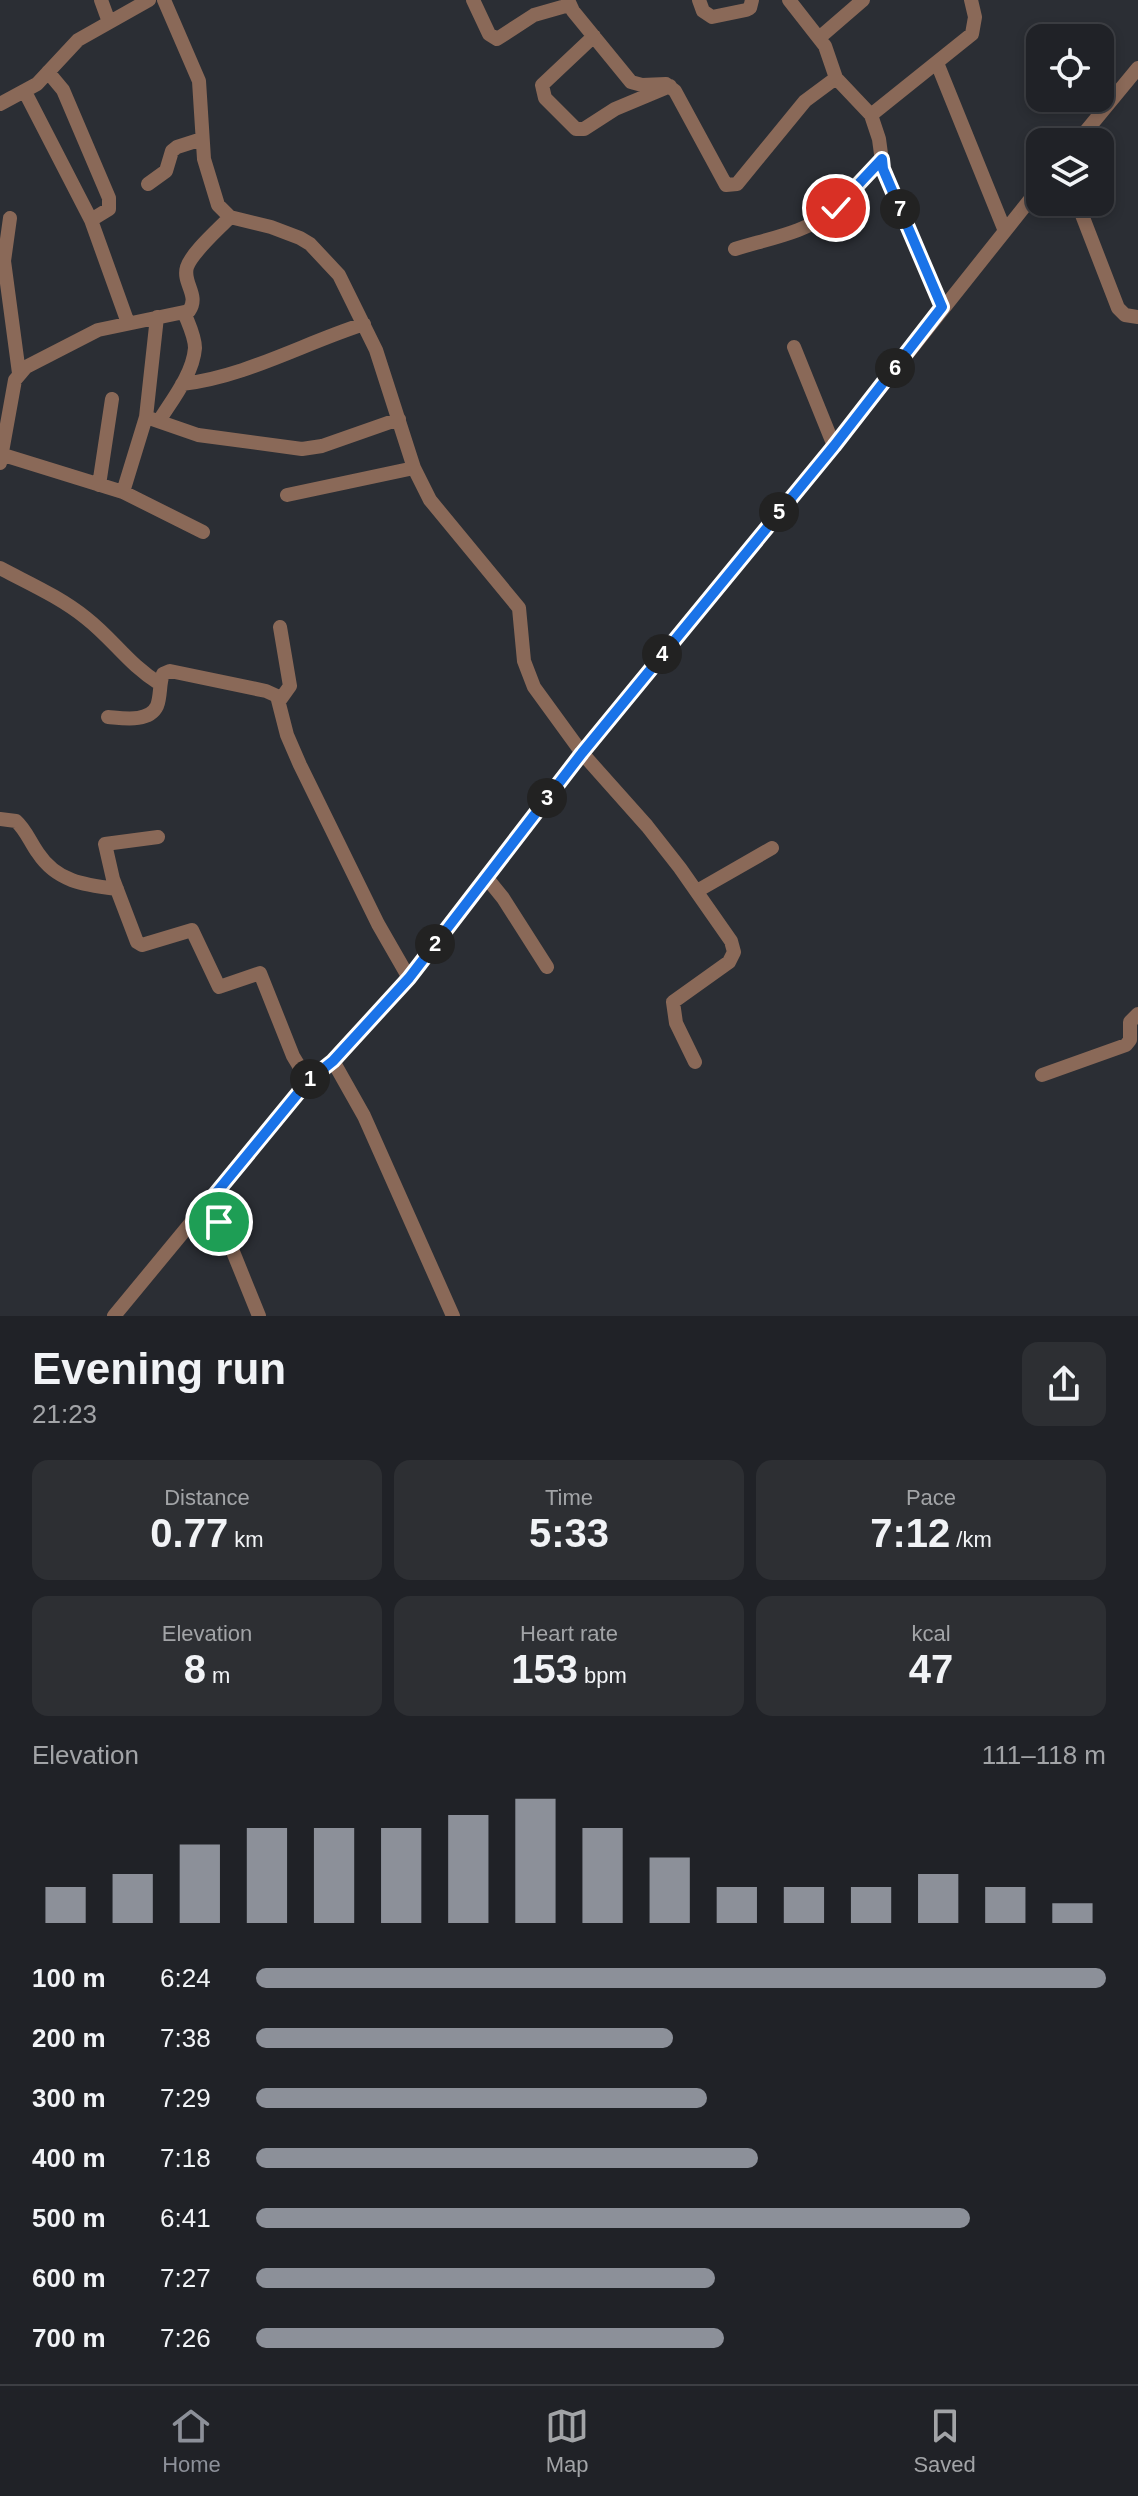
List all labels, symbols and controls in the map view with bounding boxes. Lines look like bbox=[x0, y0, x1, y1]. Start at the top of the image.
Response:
map controls bbox=[1026, 24, 1114, 216]
button: locate bbox=[1026, 24, 1114, 112]
button: layers bbox=[1026, 128, 1114, 216]
pin bbox=[802, 174, 870, 242]
icon: check bbox=[814, 186, 858, 230]
pin: 7 bbox=[880, 189, 920, 229]
text: 7 bbox=[894, 196, 906, 221]
pin: 6 bbox=[875, 348, 915, 388]
text: 6 bbox=[889, 355, 901, 380]
pin: 5 bbox=[759, 492, 799, 532]
text: 5 bbox=[773, 499, 785, 524]
pin: 4 bbox=[642, 634, 682, 674]
text: 4 bbox=[656, 641, 668, 666]
pin: 3 bbox=[527, 778, 567, 818]
text: 3 bbox=[541, 785, 553, 810]
pin: 2 bbox=[415, 924, 455, 964]
text: 2 bbox=[429, 931, 441, 956]
pin: 1 bbox=[290, 1059, 330, 1099]
text: 1 bbox=[304, 1066, 316, 1091]
pin bbox=[185, 1188, 253, 1256]
icon: arrive bbox=[197, 1200, 241, 1244]
button: share bbox=[1022, 1342, 1106, 1426]
text: Evening run bbox=[32, 1344, 286, 1393]
text: 21:23 bbox=[32, 1399, 97, 1429]
text: Distance bbox=[164, 1485, 250, 1510]
text: Time bbox=[545, 1485, 593, 1510]
text: Pace bbox=[906, 1485, 956, 1510]
text: 0.77 bbox=[150, 1511, 228, 1555]
text: 5:33 bbox=[529, 1511, 609, 1555]
text: 7:12 bbox=[870, 1511, 950, 1555]
text: km bbox=[228, 1527, 264, 1552]
text: /km bbox=[950, 1527, 992, 1552]
text: Elevation bbox=[162, 1621, 252, 1646]
text: Heart rate bbox=[520, 1621, 618, 1646]
text: kcal bbox=[911, 1621, 951, 1646]
text: 8 bbox=[184, 1647, 206, 1691]
text: 153 bbox=[511, 1647, 578, 1691]
text: 47 bbox=[909, 1647, 953, 1691]
text: m bbox=[206, 1663, 230, 1688]
text: bpm bbox=[578, 1663, 627, 1688]
text: Elevation bbox=[32, 1740, 139, 1770]
text: 111–118 m bbox=[982, 1740, 1106, 1770]
text: 100 m bbox=[32, 1963, 106, 1993]
text: 6:24 bbox=[160, 1963, 211, 1993]
text: 200 m bbox=[32, 2023, 106, 2053]
text: 7:38 bbox=[160, 2023, 211, 2053]
text: 300 m bbox=[32, 2083, 106, 2113]
text: 7:29 bbox=[160, 2083, 211, 2113]
text: 400 m bbox=[32, 2143, 106, 2173]
text: 7:18 bbox=[160, 2143, 211, 2173]
text: 500 m bbox=[32, 2203, 106, 2233]
text: 6:41 bbox=[160, 2203, 211, 2233]
text: 600 m bbox=[32, 2263, 106, 2293]
text: 7:27 bbox=[160, 2263, 211, 2293]
text: 700 m bbox=[32, 2323, 106, 2353]
text: 7:26 bbox=[160, 2323, 211, 2353]
tab: Home bbox=[162, 2404, 221, 2478]
tab: Map bbox=[545, 2404, 589, 2478]
tab: Saved bbox=[913, 2404, 976, 2478]

